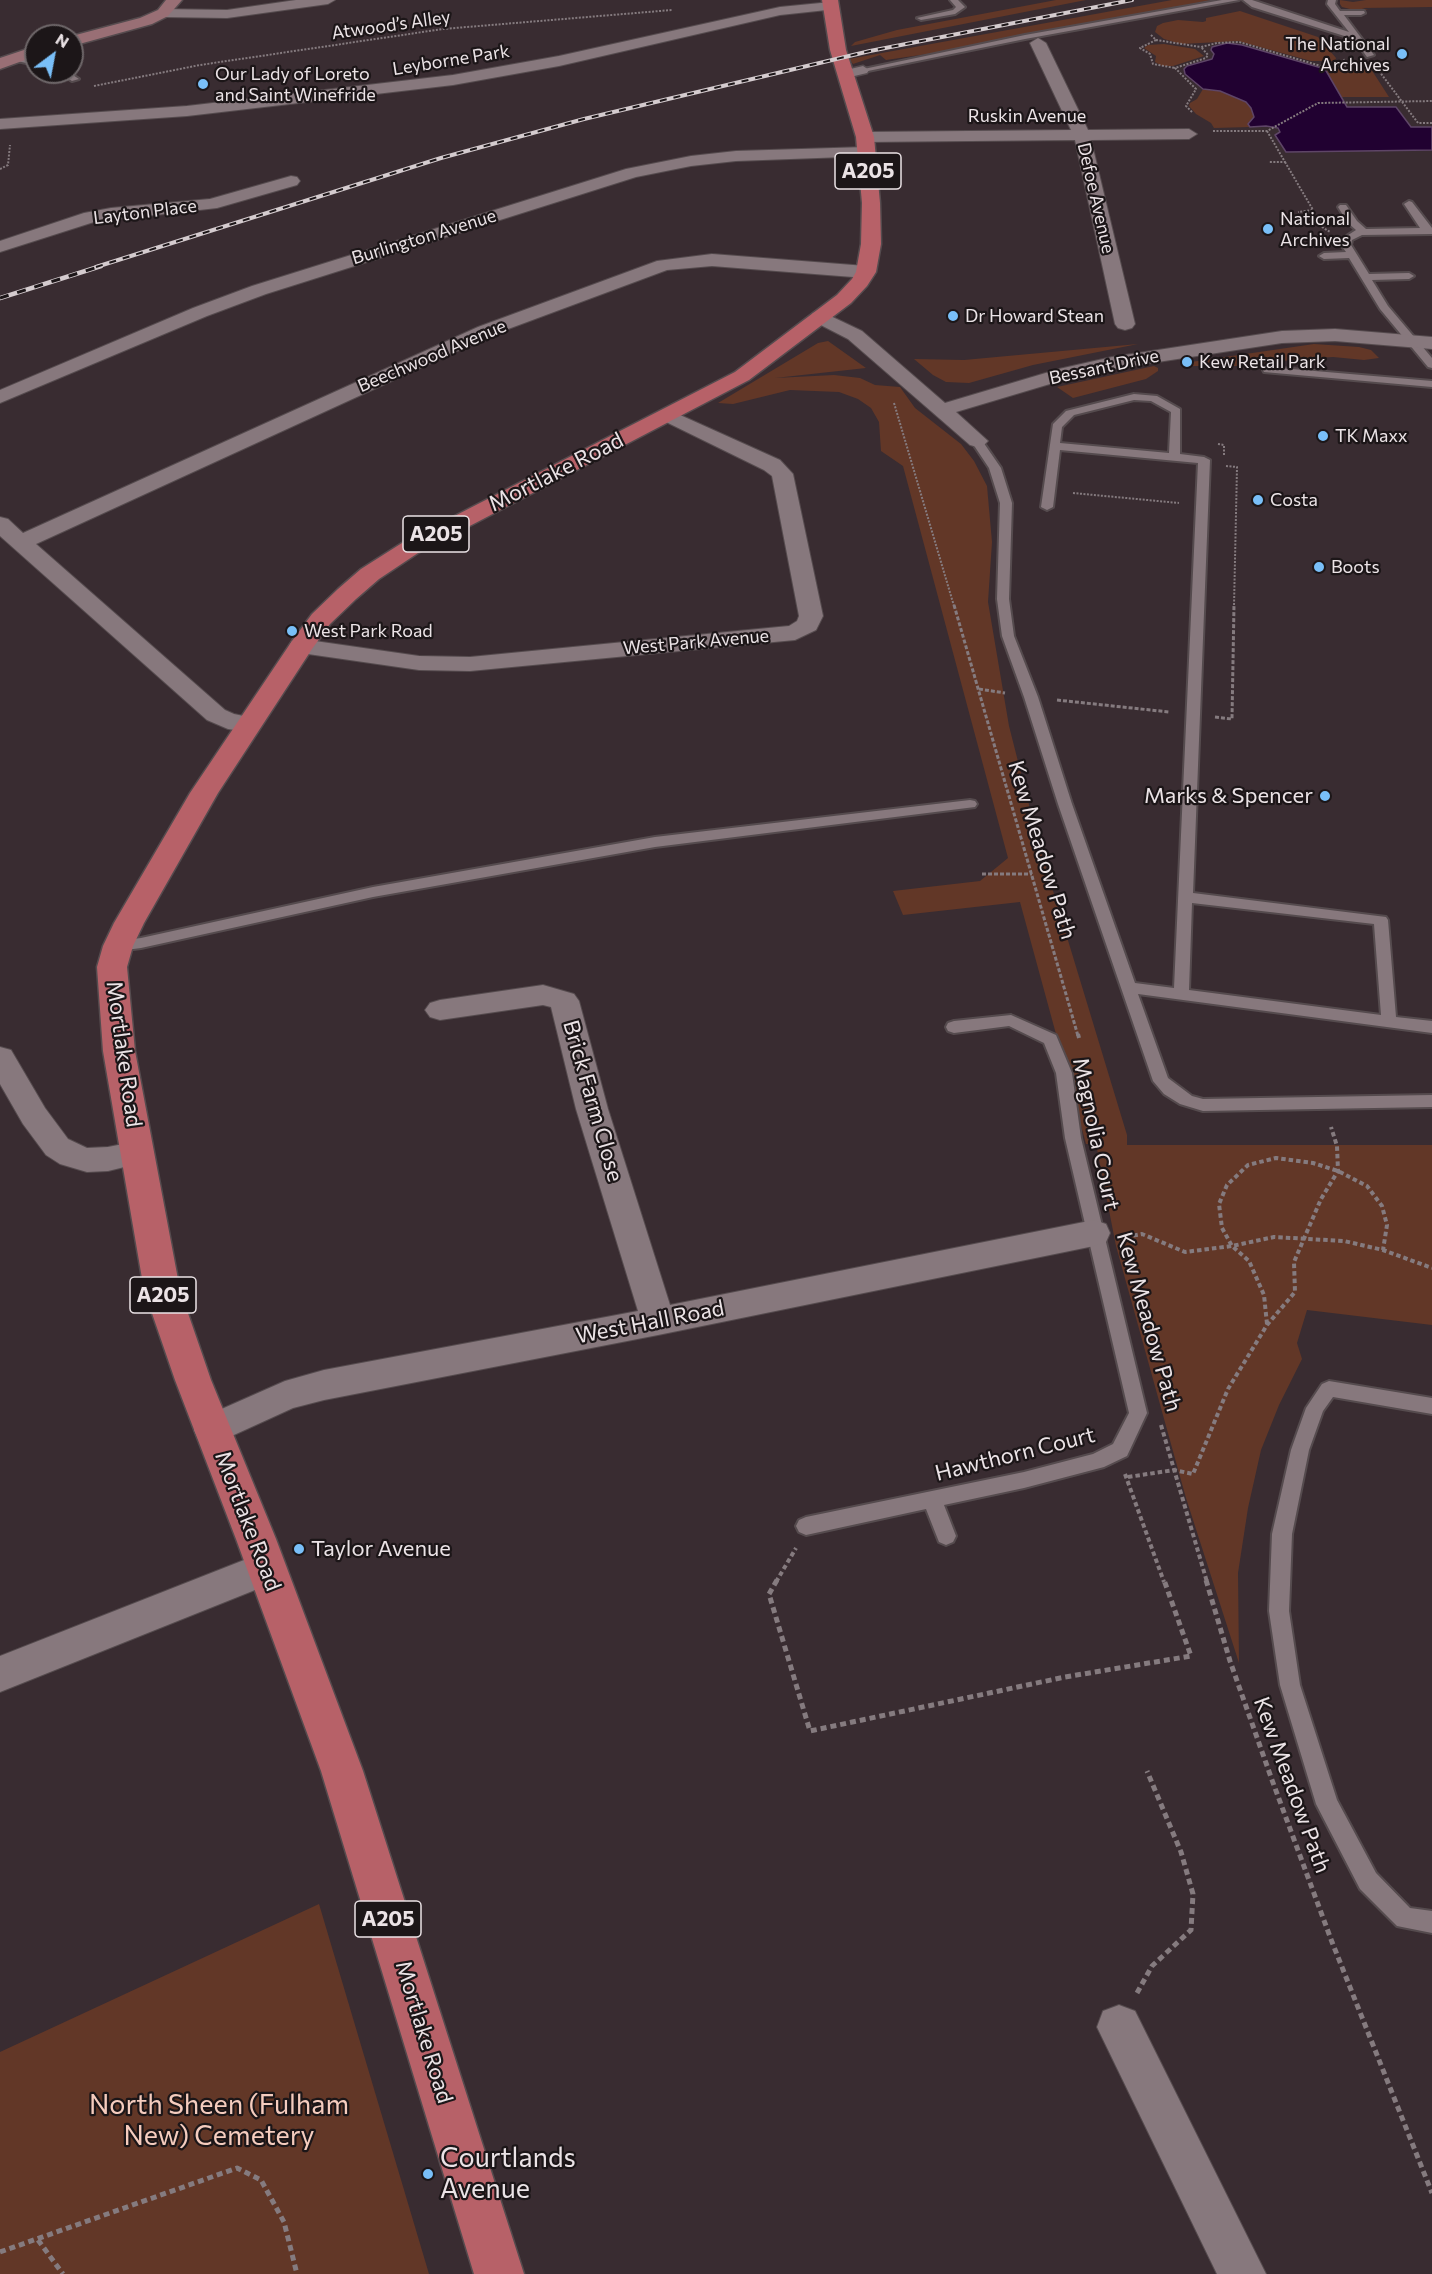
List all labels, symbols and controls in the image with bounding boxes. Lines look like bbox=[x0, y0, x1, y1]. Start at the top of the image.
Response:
street label: Atwood’s Alley bbox=[330, 6, 452, 44]
north arrow bbox=[24, 24, 84, 84]
text: N bbox=[53, 29, 73, 51]
place label: The National Archives bbox=[1285, 33, 1390, 76]
street label: Leyborne Park bbox=[391, 40, 511, 80]
marker: The National Archives bbox=[1395, 47, 1409, 61]
place label: Our Lady of Loreto and Saint Winefride bbox=[215, 63, 376, 106]
marker: Our Lady of Loreto and Saint Winefride bbox=[196, 77, 210, 91]
street label: Ruskin Avenue bbox=[968, 105, 1086, 127]
street label: Defoe Avenue bbox=[1073, 141, 1119, 255]
road number: A205 bbox=[835, 153, 901, 189]
street label: Layton Place bbox=[92, 195, 198, 229]
street label: Burlington Avenue bbox=[349, 205, 499, 269]
place label: National Archives bbox=[1280, 208, 1350, 250]
marker: National Archives bbox=[1261, 222, 1275, 236]
place label: Dr Howard Stean bbox=[965, 305, 1104, 327]
marker: Dr Howard Stean bbox=[946, 309, 960, 323]
street label: Beechwood Avenue bbox=[355, 315, 509, 397]
street label: Bessant Drive bbox=[1047, 345, 1161, 389]
place label: Kew Retail Park bbox=[1199, 351, 1325, 373]
marker: Kew Retail Park bbox=[1180, 355, 1194, 369]
place label: TK Maxx bbox=[1335, 425, 1408, 447]
street label: Mortlake Road bbox=[484, 427, 628, 517]
marker: TK Maxx bbox=[1316, 429, 1330, 443]
place label: Costa bbox=[1270, 489, 1318, 511]
marker: Costa bbox=[1251, 493, 1265, 507]
road number: A205 bbox=[403, 516, 469, 552]
place label: Boots bbox=[1331, 556, 1380, 578]
marker: Boots bbox=[1312, 560, 1326, 574]
place label: West Park Road bbox=[304, 620, 433, 642]
marker: West Park Road bbox=[285, 624, 299, 638]
street label: West Park Avenue bbox=[622, 625, 770, 659]
street label: Kew Meadow Path bbox=[1002, 757, 1082, 943]
place label: Marks & Spencer bbox=[1144, 783, 1313, 809]
marker: Marks & Spencer bbox=[1318, 789, 1332, 803]
street label: Mortlake Road bbox=[101, 979, 147, 1129]
street label: Brick Farm Close bbox=[557, 1017, 629, 1185]
street label: Magnolia Court bbox=[1067, 1055, 1125, 1213]
street label: Kew Meadow Path bbox=[1111, 1229, 1187, 1415]
road number: A205 bbox=[130, 1277, 196, 1313]
street label: West Hall Road bbox=[574, 1295, 726, 1349]
street label: Hawthorn Court bbox=[932, 1421, 1098, 1487]
street label: Mortlake Road bbox=[209, 1447, 287, 1595]
place label: Taylor Avenue bbox=[311, 1536, 451, 1562]
marker: Taylor Avenue bbox=[292, 1542, 306, 1556]
street label: Kew Meadow Path bbox=[1248, 1693, 1336, 1877]
road number: A205 bbox=[355, 1901, 421, 1937]
street label: Mortlake Road bbox=[390, 1958, 458, 2106]
park label: North Sheen (Fulham New) Cemetery bbox=[89, 2089, 349, 2152]
place label: Courtlands Avenue bbox=[440, 2142, 576, 2205]
marker: Courtlands Avenue bbox=[421, 2167, 435, 2181]

